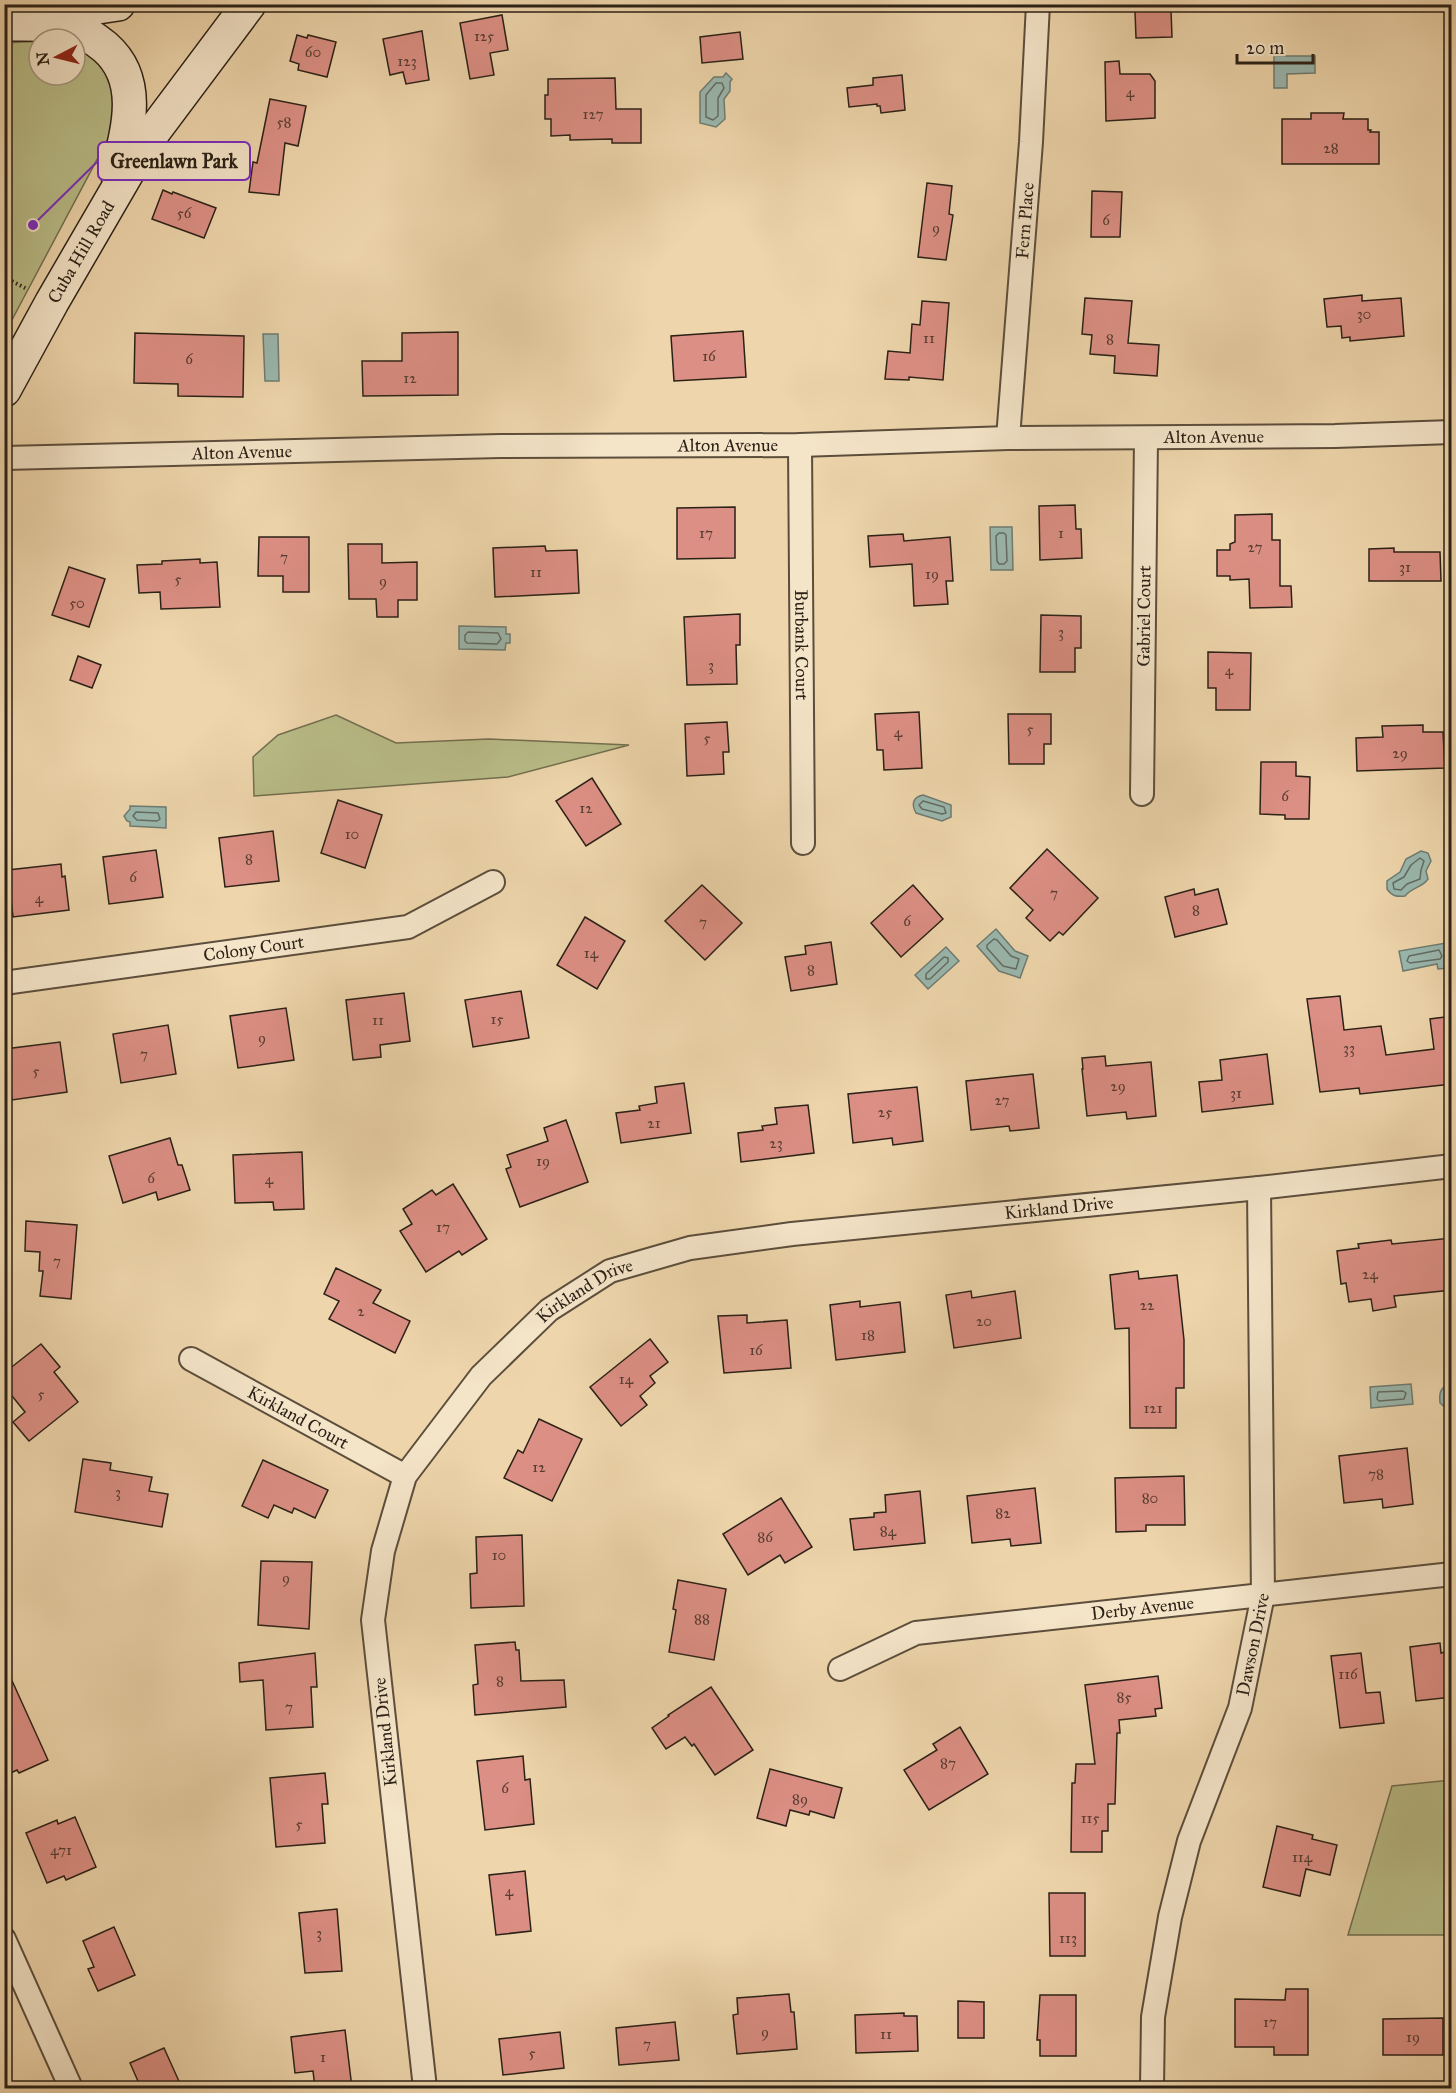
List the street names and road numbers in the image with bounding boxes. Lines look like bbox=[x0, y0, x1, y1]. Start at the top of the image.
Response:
street label: Fern Place bbox=[1011, 181, 1039, 260]
street label: Cuba Hill Road bbox=[43, 197, 119, 307]
street label: Alton Avenue bbox=[1163, 425, 1264, 448]
street label: Alton Avenue bbox=[677, 434, 778, 456]
street label: Alton Avenue bbox=[191, 440, 292, 464]
street label: Gabriel Court bbox=[1132, 564, 1156, 667]
street label: Burbank Court bbox=[790, 589, 813, 701]
street label: Colony Court bbox=[202, 930, 306, 966]
street label: Kirkland Drive bbox=[1003, 1191, 1115, 1224]
street label: Kirkland Drive bbox=[531, 1254, 635, 1328]
street label: Kirkland Court bbox=[244, 1381, 353, 1454]
street label: Derby Avenue bbox=[1090, 1591, 1195, 1625]
street label: Dawson Drive bbox=[1232, 1591, 1274, 1698]
street label: Kirkland Drive bbox=[368, 1676, 402, 1788]

